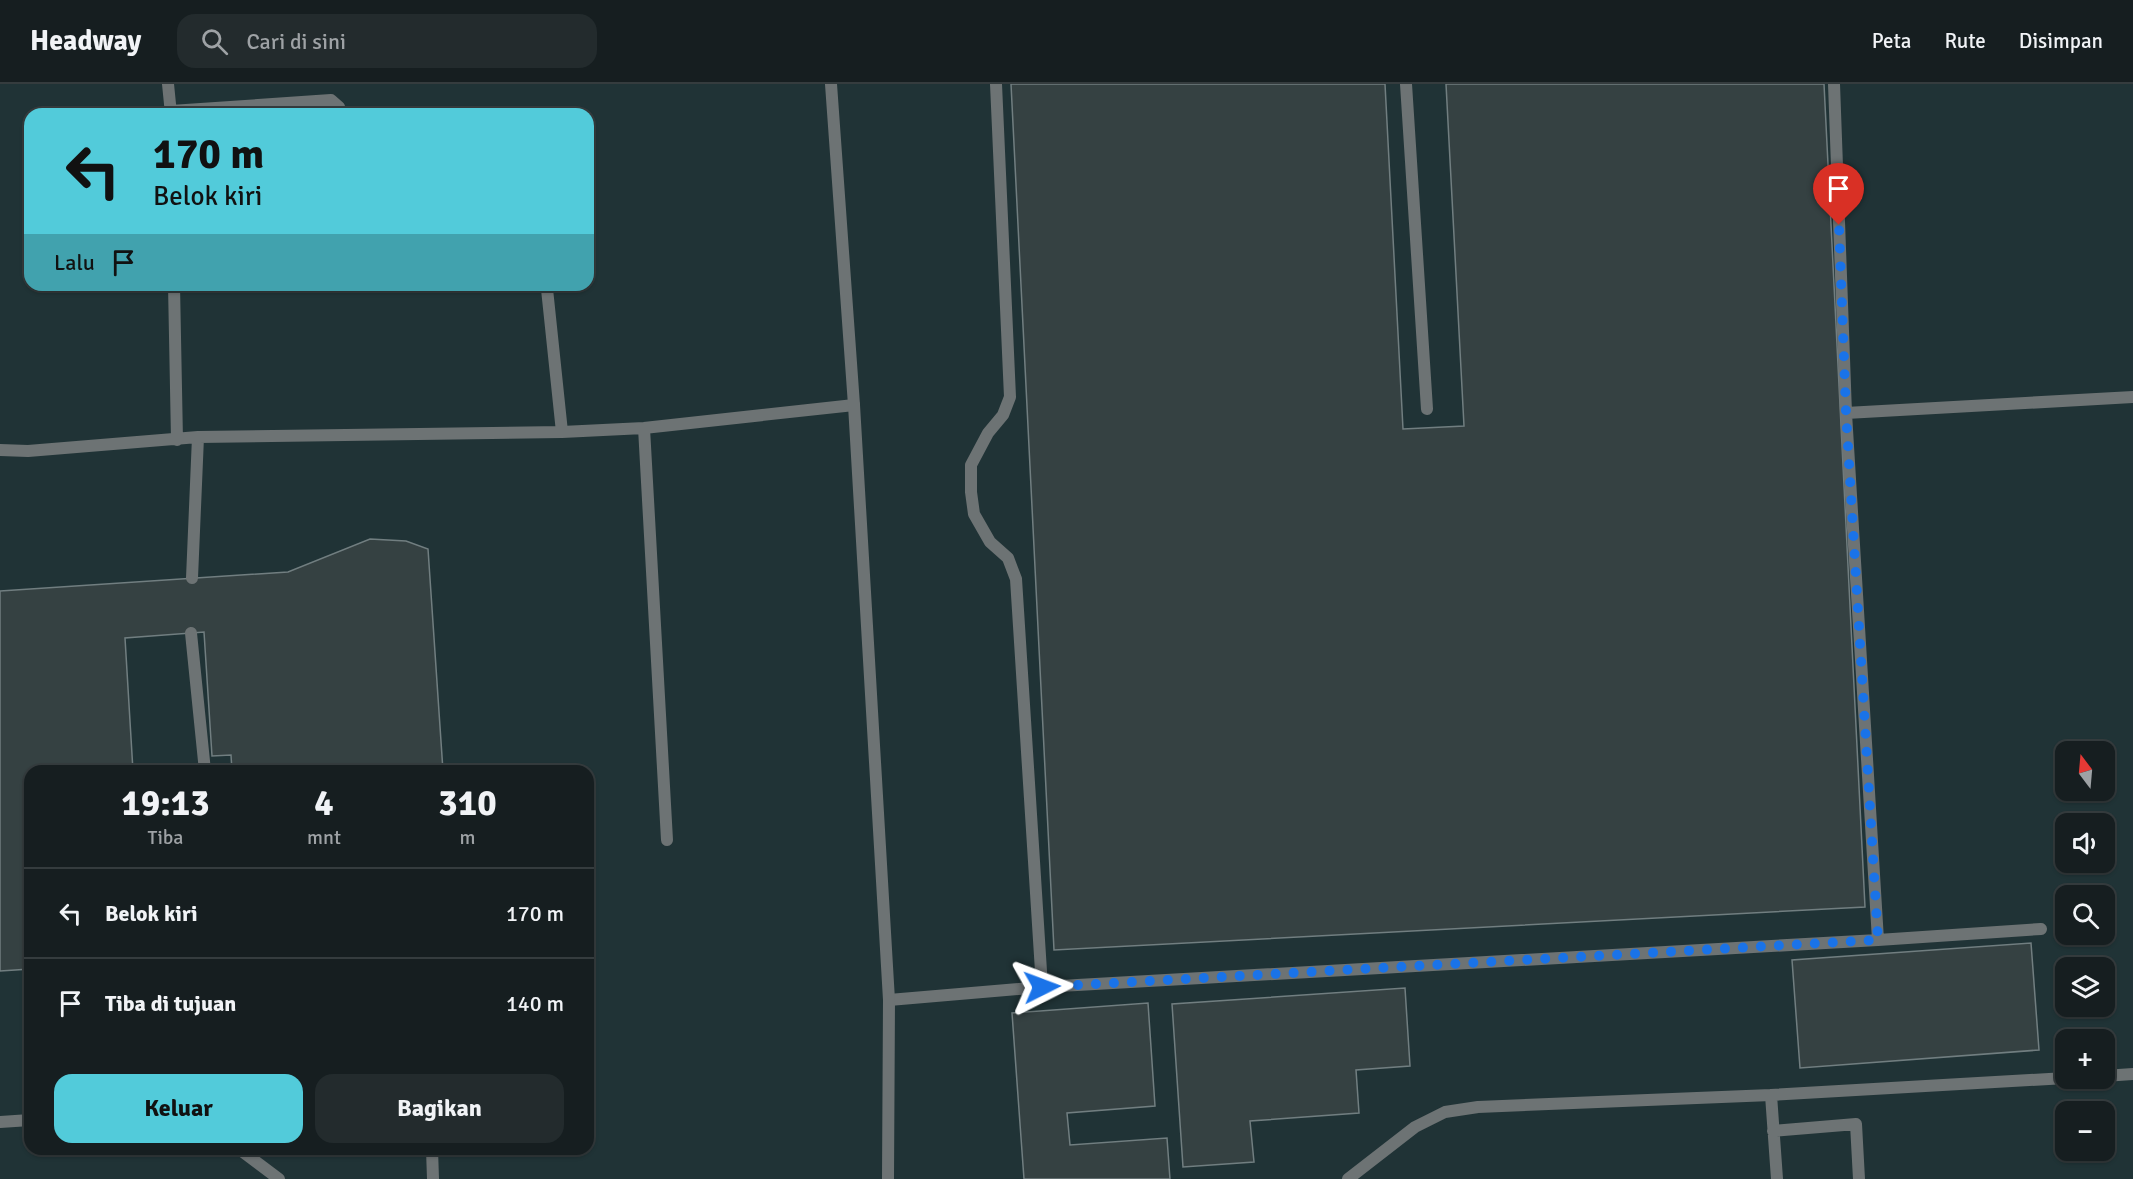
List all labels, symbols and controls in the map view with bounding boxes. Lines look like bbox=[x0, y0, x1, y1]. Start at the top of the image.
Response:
search box bbox=[177, 14, 597, 68]
text: Headway bbox=[30, 24, 141, 58]
icon: search bbox=[198, 25, 231, 58]
text: Cari di sini bbox=[246, 28, 346, 55]
text: Peta bbox=[1872, 28, 1912, 54]
text: Rute bbox=[1945, 28, 1986, 54]
text: Disimpan bbox=[2019, 28, 2103, 54]
text: 170 m bbox=[153, 129, 264, 180]
icon: left bbox=[54, 132, 132, 210]
pin bbox=[1813, 163, 1864, 225]
icon: arrive bbox=[1822, 172, 1855, 205]
text: Belok kiri bbox=[153, 180, 262, 213]
icon: arrive bbox=[107, 246, 140, 279]
text: Lalu bbox=[54, 249, 95, 276]
north arrow bbox=[2055, 741, 2115, 801]
map controls bbox=[2055, 741, 2115, 1161]
text: 19:13 bbox=[121, 781, 210, 826]
text: 4 bbox=[314, 781, 334, 826]
text: 310 bbox=[438, 781, 497, 826]
button: sound bbox=[2055, 813, 2115, 873]
text: Tiba bbox=[148, 825, 184, 850]
text: mnt bbox=[307, 825, 341, 850]
text: m bbox=[460, 825, 475, 850]
button: search bbox=[2055, 885, 2115, 945]
icon: left bbox=[54, 897, 87, 930]
text: Belok kiri bbox=[105, 900, 198, 927]
text: 170 m bbox=[506, 900, 564, 927]
position arrow bbox=[1010, 955, 1074, 1019]
button: layers bbox=[2055, 957, 2115, 1017]
icon: arrive bbox=[54, 987, 87, 1020]
text: Tiba di tujuan bbox=[105, 990, 236, 1017]
text: 140 m bbox=[506, 990, 564, 1017]
button: + bbox=[2055, 1029, 2115, 1089]
button: Keluar bbox=[54, 1074, 303, 1143]
button: Bagikan bbox=[315, 1074, 564, 1143]
button: − bbox=[2055, 1101, 2115, 1161]

